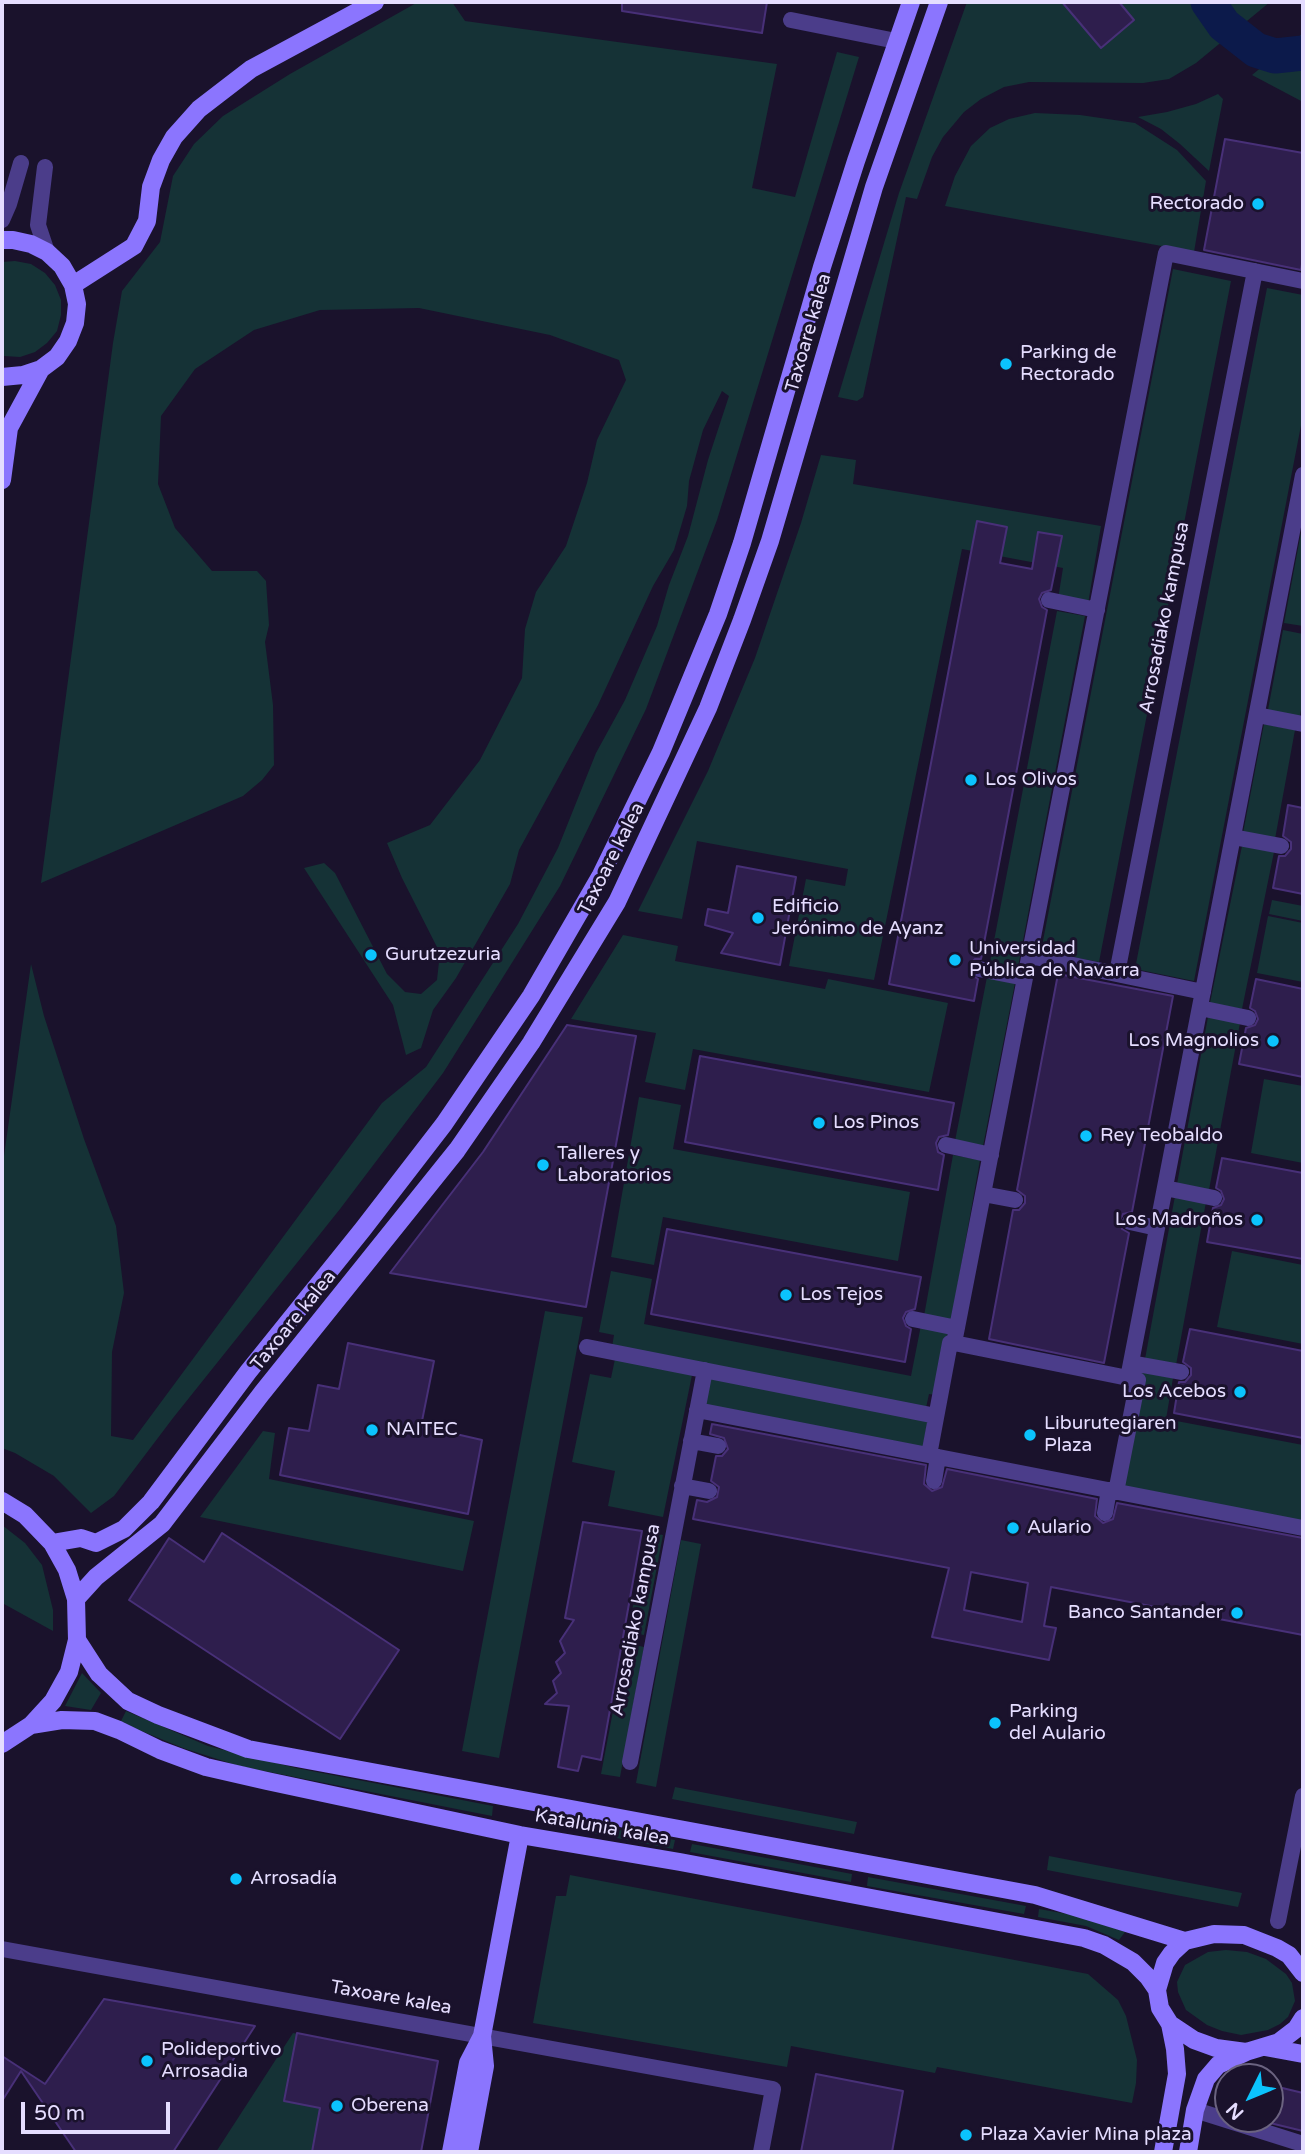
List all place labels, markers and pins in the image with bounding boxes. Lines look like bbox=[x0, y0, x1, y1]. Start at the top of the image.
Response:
place label: Rectorado bbox=[1149, 193, 1244, 215]
marker: Rectorado bbox=[1250, 196, 1266, 212]
place label: Parking de Rectorado bbox=[1020, 342, 1117, 386]
marker: Parking de Rectorado bbox=[998, 356, 1014, 372]
place label: Los Olivos bbox=[985, 769, 1077, 791]
marker: Los Olivos bbox=[963, 772, 979, 788]
place label: Edificio Jerónimo de Ayanz bbox=[772, 896, 943, 940]
marker: Edificio Jerónimo de Ayanz bbox=[750, 910, 766, 926]
place label: Universidad Pública de Navarra bbox=[969, 938, 1140, 982]
place label: Gurutzezuria bbox=[385, 944, 501, 966]
marker: Gurutzezuria bbox=[363, 947, 379, 963]
marker: Universidad Pública de Navarra bbox=[947, 952, 963, 968]
place label: Los Magnolios bbox=[1128, 1030, 1259, 1052]
marker: Los Magnolios bbox=[1265, 1033, 1281, 1049]
place label: Los Pinos bbox=[833, 1112, 919, 1134]
marker: Los Pinos bbox=[811, 1115, 827, 1131]
place label: Rey Teobaldo bbox=[1100, 1125, 1223, 1147]
marker: Rey Teobaldo bbox=[1078, 1128, 1094, 1144]
place label: Talleres y Laboratorios bbox=[557, 1143, 671, 1187]
marker: Talleres y Laboratorios bbox=[535, 1157, 551, 1173]
place label: Los Madroños bbox=[1115, 1209, 1243, 1231]
marker: Los Madroños bbox=[1249, 1212, 1265, 1228]
place label: Los Tejos bbox=[800, 1284, 883, 1306]
marker: Los Tejos bbox=[778, 1287, 794, 1303]
place label: Los Acebos bbox=[1122, 1381, 1226, 1403]
marker: Los Acebos bbox=[1232, 1384, 1248, 1400]
place label: Liburutegiaren Plaza bbox=[1044, 1413, 1177, 1457]
place label: NAITEC bbox=[386, 1419, 458, 1441]
marker: NAITEC bbox=[364, 1422, 380, 1438]
marker: Liburutegiaren Plaza bbox=[1022, 1427, 1038, 1443]
place label: Aulario bbox=[1027, 1517, 1091, 1539]
marker: Aulario bbox=[1005, 1520, 1021, 1536]
place label: Banco Santander bbox=[1068, 1602, 1223, 1624]
marker: Banco Santander bbox=[1229, 1605, 1245, 1621]
place label: Parking del Aulario bbox=[1009, 1701, 1106, 1745]
marker: Parking del Aulario bbox=[987, 1715, 1003, 1731]
place label: Arrosadía bbox=[250, 1868, 337, 1890]
marker: Arrosadía bbox=[228, 1871, 244, 1887]
place label: Polideportivo Arrosadia bbox=[161, 2039, 282, 2083]
marker: Polideportivo Arrosadia bbox=[139, 2053, 155, 2069]
place label: Oberena bbox=[351, 2095, 429, 2117]
marker: Oberena bbox=[329, 2098, 345, 2114]
place label: Plaza Xavier Mina plaza bbox=[980, 2124, 1192, 2146]
marker: Plaza Xavier Mina plaza bbox=[958, 2127, 974, 2143]

